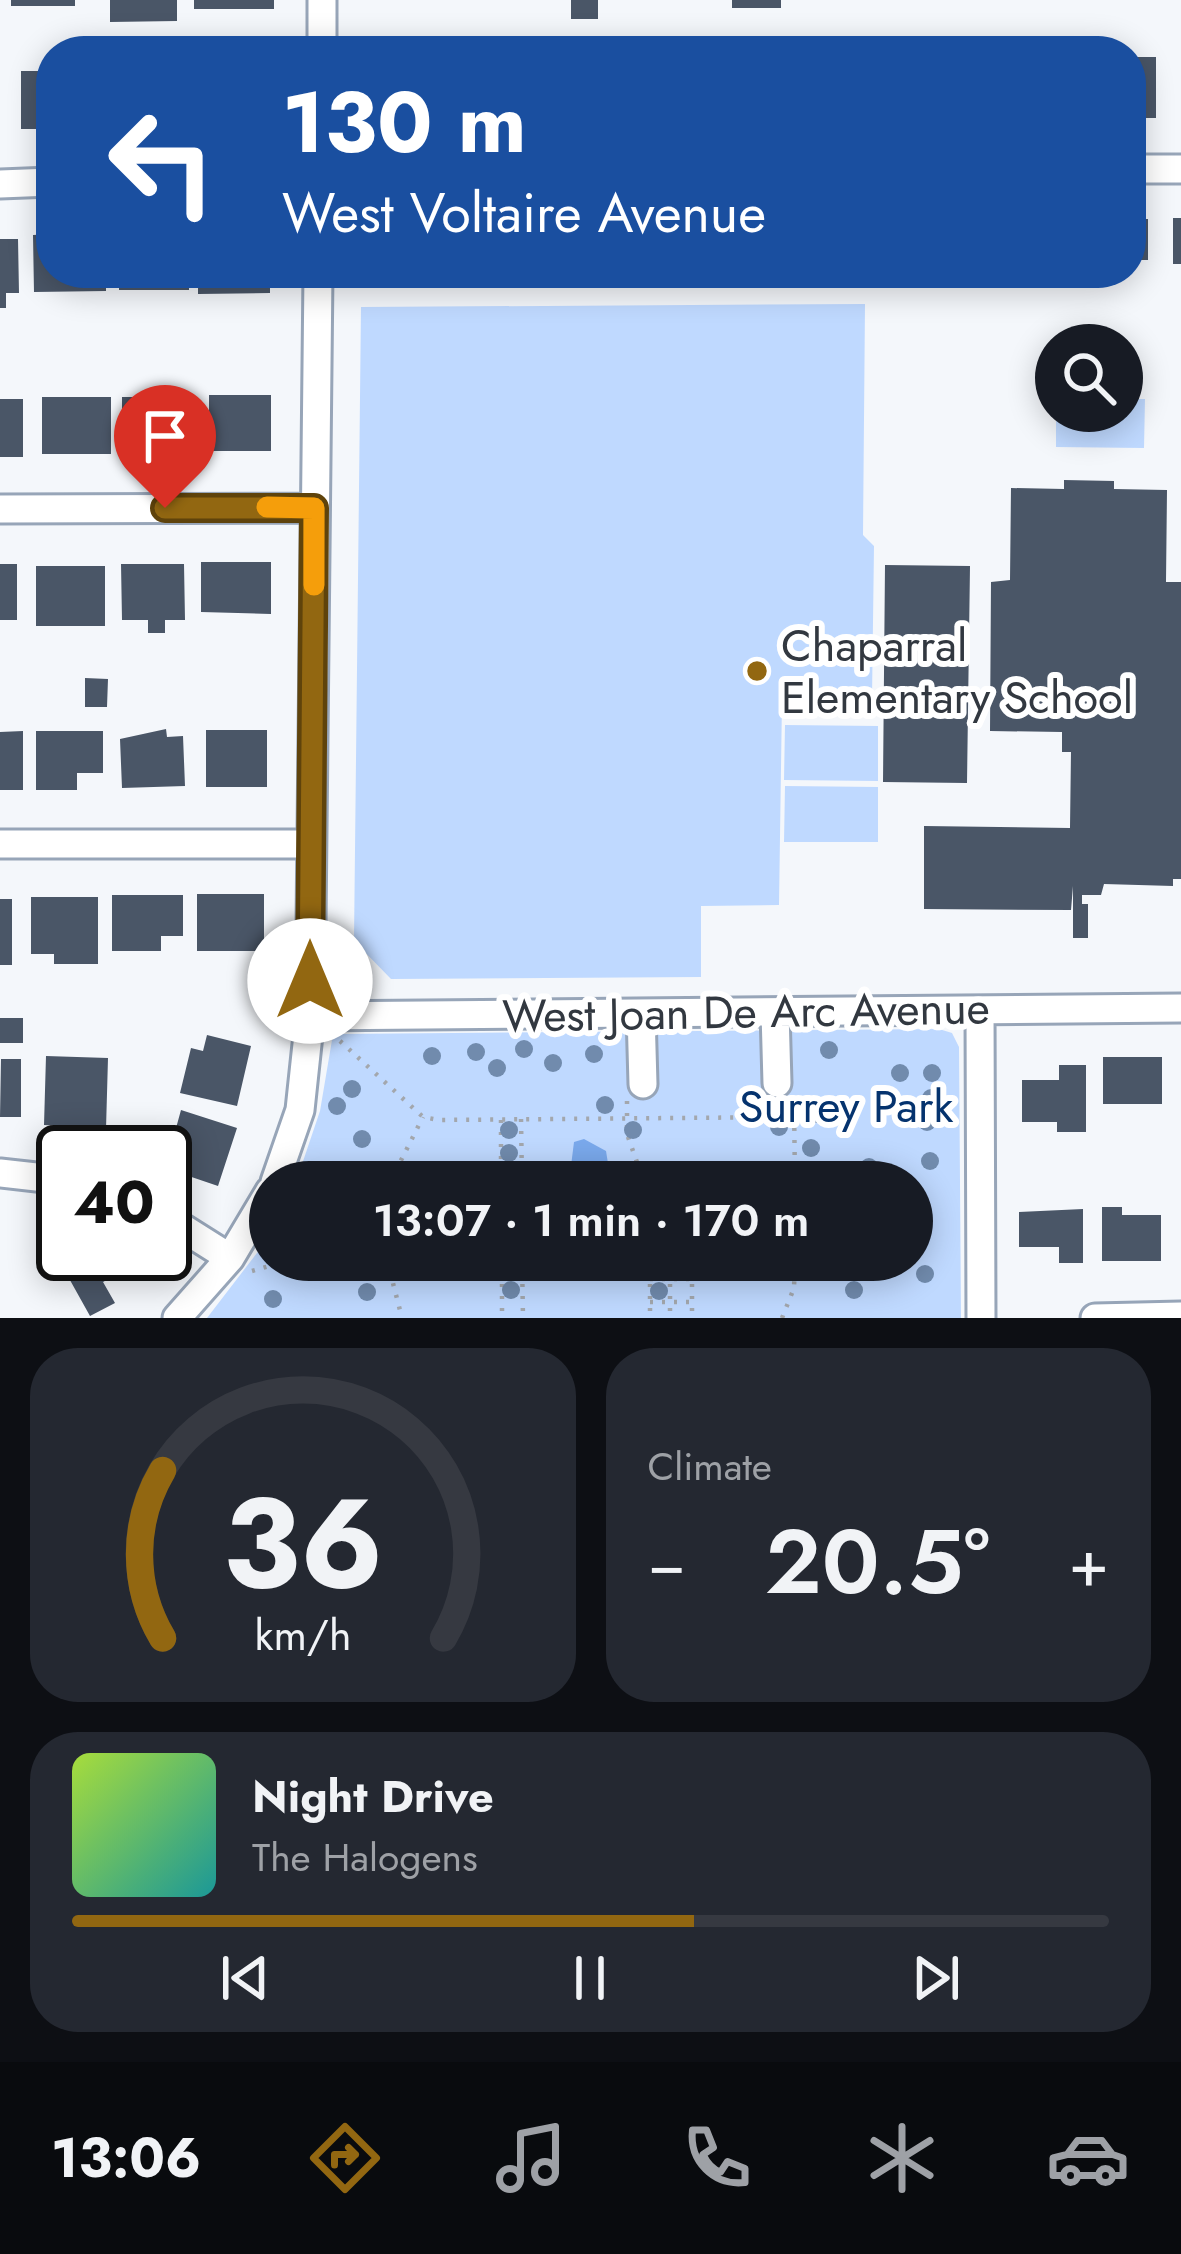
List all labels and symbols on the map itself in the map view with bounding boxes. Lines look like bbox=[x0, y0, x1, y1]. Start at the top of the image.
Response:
pin bbox=[114, 385, 216, 508]
place label: Chaparral Elementary School bbox=[781, 613, 1133, 730]
marker: Chaparral Elementary School bbox=[744, 658, 770, 684]
position arrow bbox=[247, 918, 373, 1044]
street label: West Joan De Arc Avenue bbox=[502, 975, 990, 1049]
park label: Surrey Park bbox=[739, 1074, 953, 1139]
speed limit sign: 40 bbox=[36, 1125, 192, 1281]

